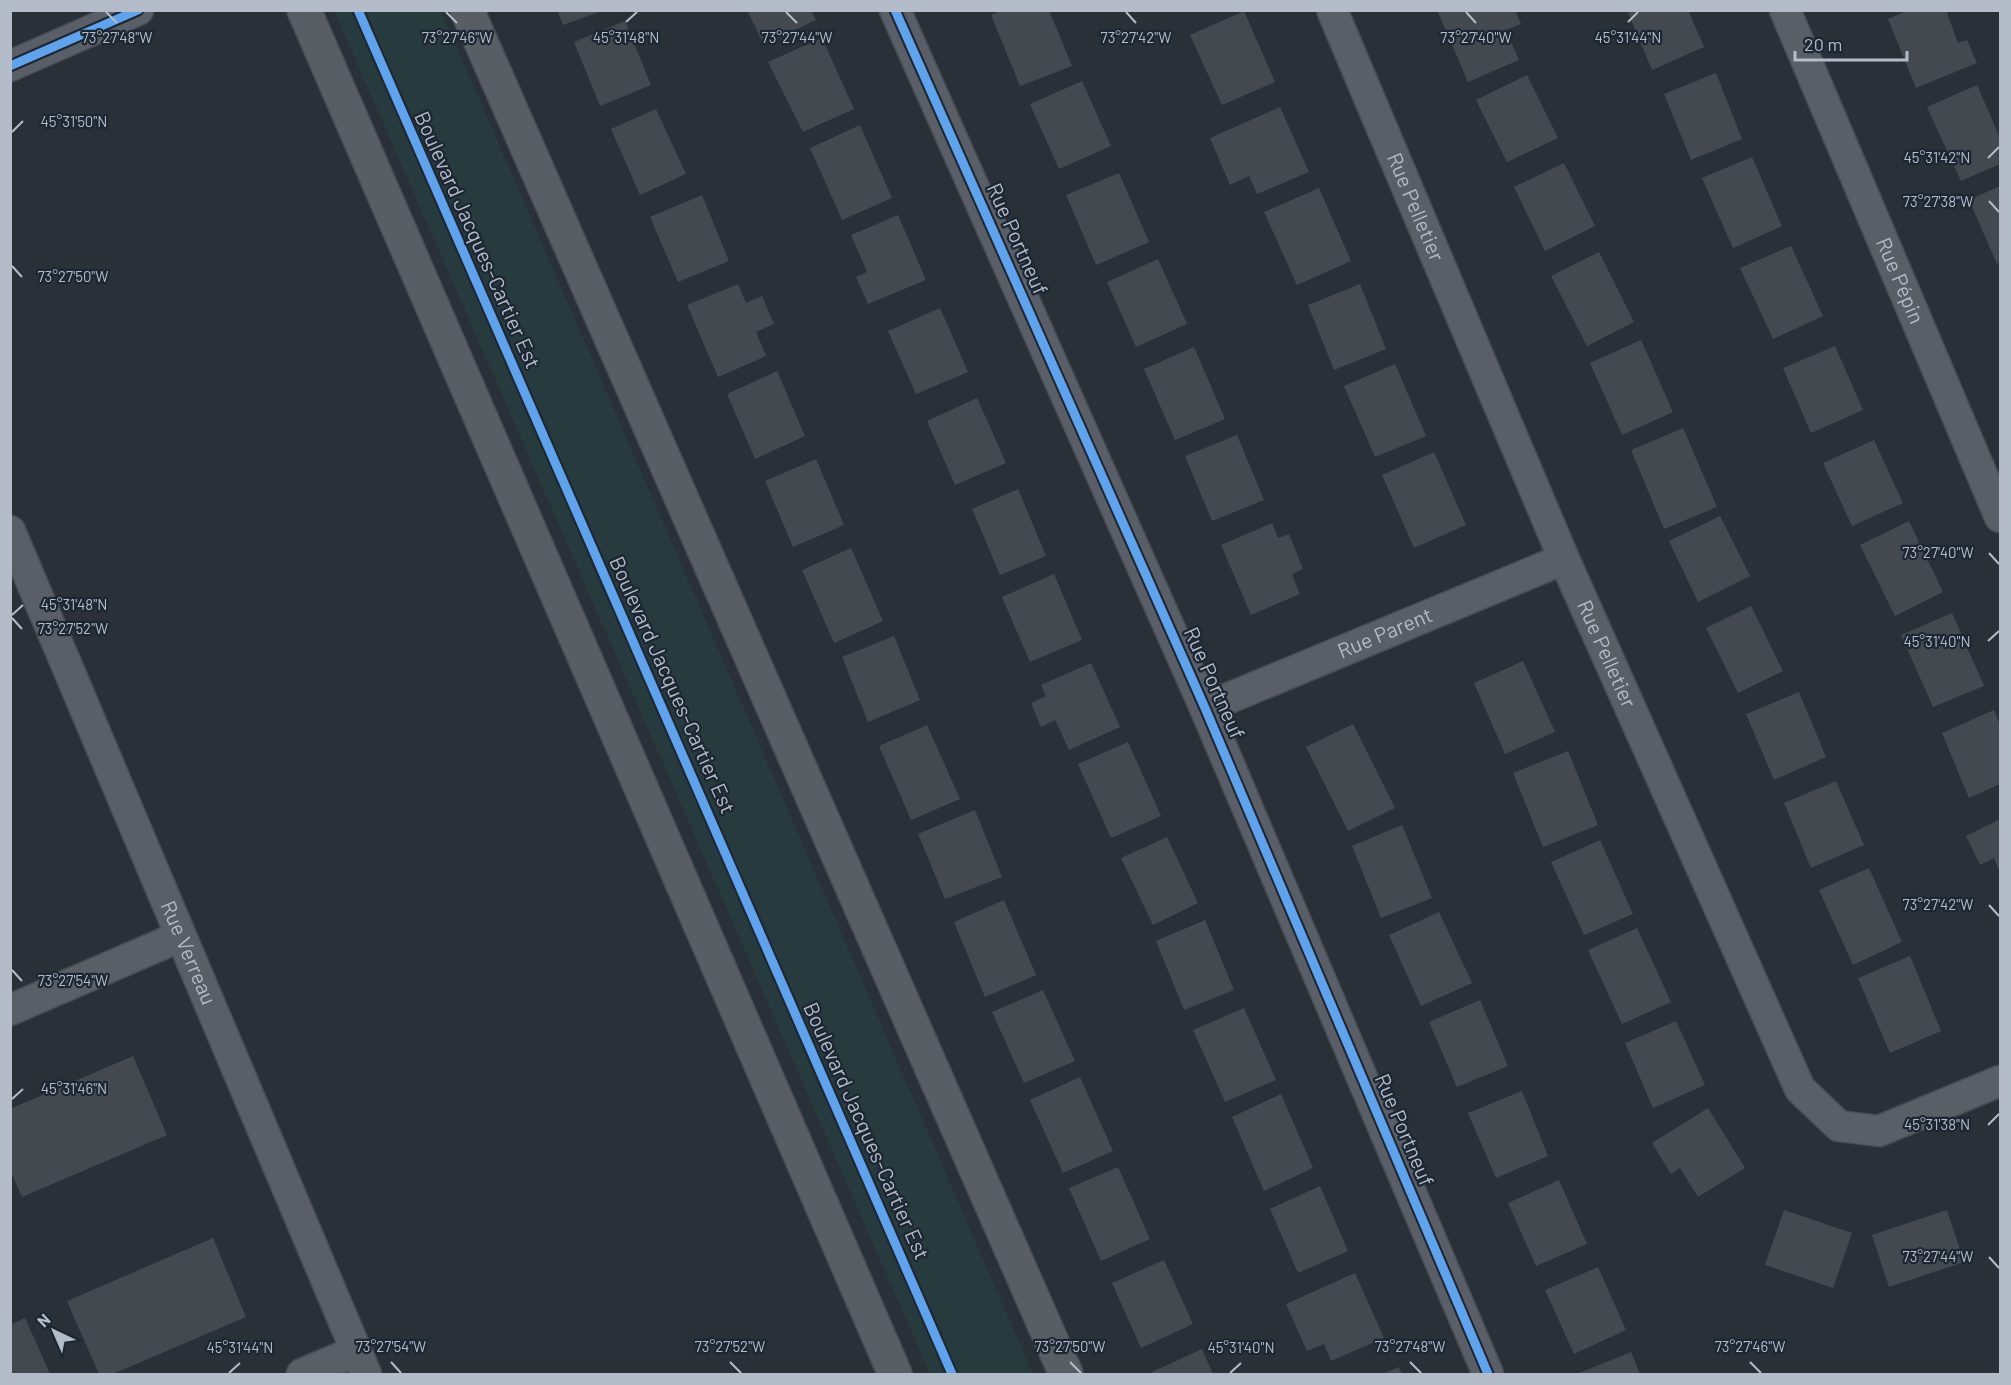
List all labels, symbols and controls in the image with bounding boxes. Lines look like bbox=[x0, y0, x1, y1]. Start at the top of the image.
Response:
scale bar bbox=[1795, 24, 1908, 62]
text: 73°27'48"W bbox=[82, 28, 152, 46]
text: 73°27'46"W bbox=[422, 28, 492, 46]
text: 45°31'48"N bbox=[593, 28, 659, 46]
text: 73°27'44"W bbox=[762, 28, 832, 46]
text: 73°27'42"W bbox=[1101, 28, 1171, 46]
text: 73°27'40"W bbox=[1440, 28, 1512, 46]
text: 45°31'44"N bbox=[1595, 28, 1661, 46]
text: 20 m bbox=[1804, 33, 1842, 55]
street label: Boulevard Jacques-Cartier Est bbox=[410, 107, 547, 372]
text: 45°31'50"N bbox=[41, 112, 107, 130]
text: 45°31'42"N bbox=[1904, 148, 1970, 166]
street label: Rue Pelletier bbox=[1383, 149, 1451, 265]
street label: Rue Portneuf bbox=[983, 179, 1054, 298]
text: 73°27'38"W bbox=[1903, 192, 1973, 210]
street label: Rue Pépin bbox=[1872, 233, 1930, 327]
text: 73°27'50"W bbox=[38, 267, 108, 285]
text: 73°27'40"W bbox=[1902, 543, 1974, 561]
street label: Boulevard Jacques-Cartier Est bbox=[605, 552, 742, 817]
text: 45°31'48"N bbox=[41, 595, 107, 613]
street label: Rue Pelletier bbox=[1573, 596, 1643, 712]
street label: Rue Parent bbox=[1333, 601, 1436, 663]
text: 73°27'52"W bbox=[38, 619, 108, 637]
street label: Rue Portneuf bbox=[1180, 623, 1251, 742]
text: 45°31'40"N bbox=[1903, 632, 1971, 650]
text: 73°27'42"W bbox=[1903, 895, 1973, 913]
street label: Rue Verreau bbox=[157, 897, 223, 1008]
text: 73°27'54"W bbox=[38, 971, 108, 989]
street label: Boulevard Jacques-Cartier Est bbox=[799, 998, 936, 1263]
street label: Rue Portneuf bbox=[1370, 1069, 1440, 1189]
text: 45°31'46"N bbox=[41, 1079, 107, 1097]
text: 45°31'38"N bbox=[1904, 1115, 1970, 1133]
text: 73°27'44"W bbox=[1903, 1247, 1973, 1265]
north arrow bbox=[24, 1301, 84, 1361]
text: N bbox=[33, 1309, 54, 1330]
text: 73°27'54"W bbox=[356, 1337, 426, 1355]
text: 73°27'52"W bbox=[695, 1337, 765, 1355]
text: 73°27'50"W bbox=[1035, 1337, 1105, 1355]
text: 73°27'48"W bbox=[1375, 1337, 1445, 1355]
text: 73°27'46"W bbox=[1715, 1337, 1785, 1355]
text: 45°31'44"N bbox=[207, 1338, 273, 1356]
text: 45°31'40"N bbox=[1207, 1338, 1275, 1356]

